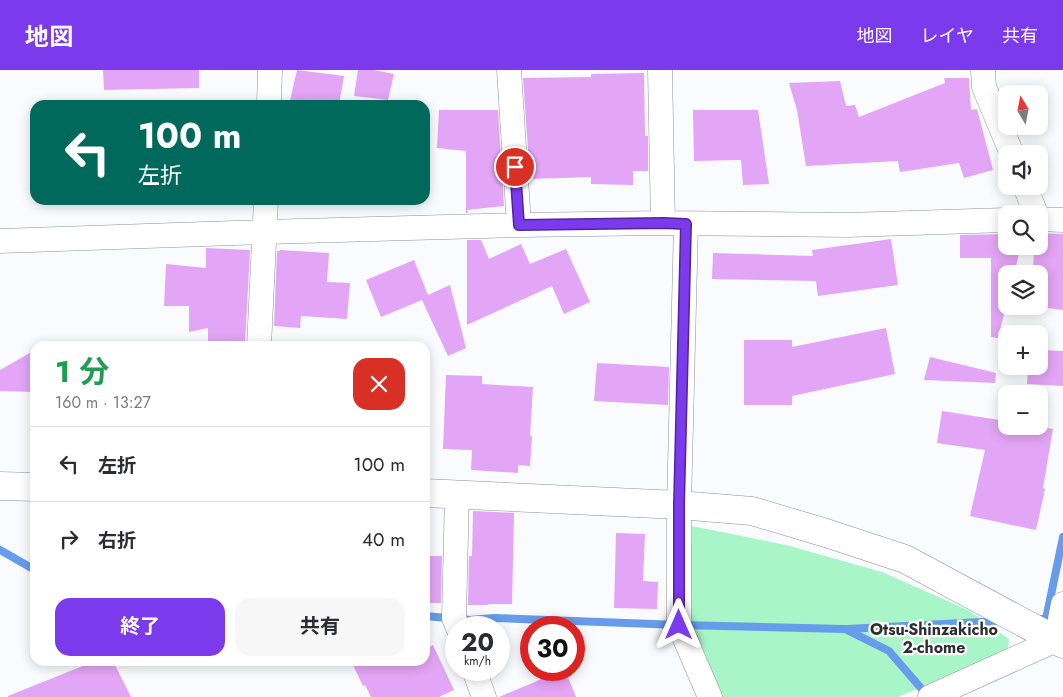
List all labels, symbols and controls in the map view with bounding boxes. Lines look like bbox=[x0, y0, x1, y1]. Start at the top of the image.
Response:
text: 地図 bbox=[25, 19, 73, 54]
text: 地図 bbox=[857, 23, 893, 49]
text: レイヤ bbox=[921, 23, 974, 49]
text: 共有 bbox=[1002, 23, 1038, 49]
north arrow bbox=[998, 85, 1048, 135]
map controls bbox=[998, 85, 1048, 435]
text: 100 m bbox=[138, 111, 241, 161]
icon: left bbox=[55, 120, 120, 185]
button: sound bbox=[998, 145, 1048, 195]
pin bbox=[494, 146, 536, 188]
icon: arrive bbox=[501, 153, 529, 181]
text: 左折 bbox=[138, 159, 182, 191]
button: search bbox=[998, 205, 1048, 255]
button: layers bbox=[998, 265, 1048, 315]
button: + bbox=[998, 325, 1048, 375]
text: 1 分 bbox=[55, 350, 109, 393]
button: close bbox=[353, 358, 405, 410]
button: − bbox=[998, 385, 1048, 435]
text: 160 m · 13:27 bbox=[55, 391, 151, 414]
icon: left bbox=[55, 450, 83, 478]
text: 100 m bbox=[353, 451, 405, 478]
text: 左折 bbox=[98, 452, 136, 479]
icon: right bbox=[55, 525, 83, 553]
text: 40 m bbox=[362, 526, 405, 553]
text: 右折 bbox=[98, 527, 136, 554]
button: 終了 bbox=[55, 598, 225, 656]
button: 共有 bbox=[235, 598, 405, 656]
position arrow bbox=[652, 598, 704, 650]
speed limit sign: 30 bbox=[520, 616, 585, 681]
district label: Otsu-Shinzakicho 2-chome bbox=[870, 618, 998, 659]
text: 20 bbox=[461, 624, 494, 660]
text: km/h bbox=[464, 652, 491, 670]

